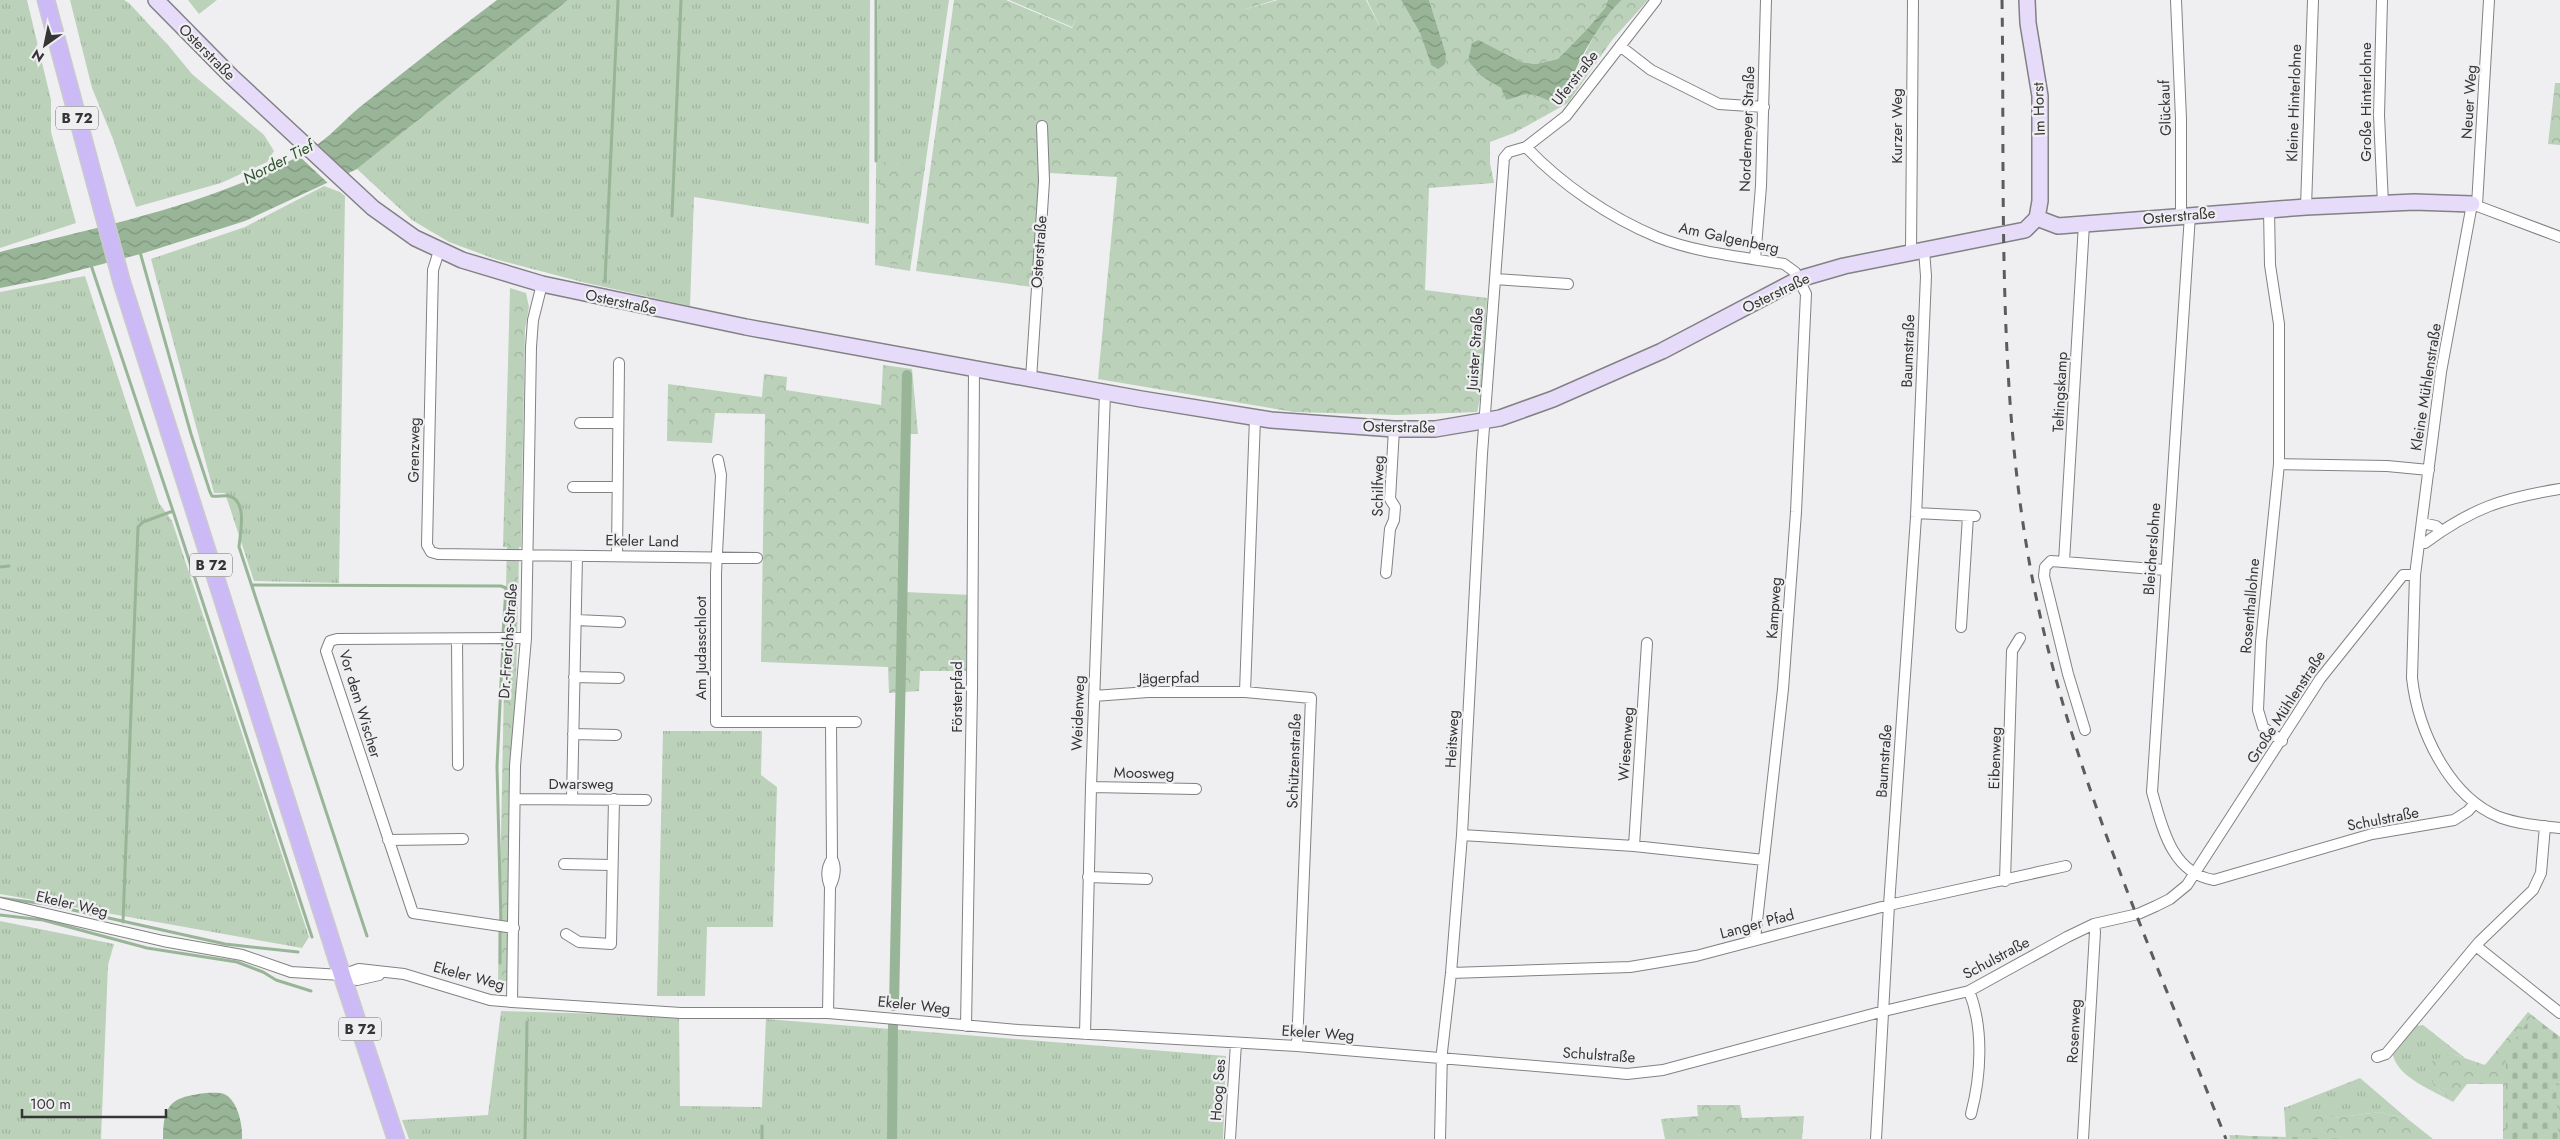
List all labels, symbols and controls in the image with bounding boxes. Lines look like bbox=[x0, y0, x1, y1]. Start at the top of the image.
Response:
street label: Osterstraße bbox=[174, 19, 241, 86]
north arrow bbox=[20, 20, 70, 70]
street label: Große Hinterlohne bbox=[2355, 42, 2377, 162]
text: N bbox=[28, 44, 48, 67]
street label: Kleine Hinterlohne bbox=[2281, 44, 2307, 162]
street label: Uferstraße bbox=[1546, 46, 1604, 110]
street label: Neuer Weg bbox=[2455, 64, 2483, 140]
street label: Norderneyer Straße bbox=[1734, 65, 1760, 192]
street label: Glückauf bbox=[2153, 79, 2177, 136]
street label: Im Horst bbox=[2027, 81, 2051, 136]
street label: Kurzer Weg bbox=[1886, 88, 1908, 164]
road number: B 72 bbox=[56, 106, 98, 130]
water label: Norder Tief bbox=[239, 133, 320, 190]
street label: Osterstraße bbox=[2142, 202, 2216, 230]
street label: Osterstraße bbox=[1025, 215, 1053, 289]
street label: Am Galgenberg bbox=[1677, 217, 1781, 259]
street label: Osterstraße bbox=[1739, 267, 1814, 319]
street label: Osterstraße bbox=[583, 284, 659, 320]
street label: Juister Straße bbox=[1461, 307, 1489, 393]
street label: Baumstraße bbox=[1896, 314, 1920, 388]
street label: Kleine Mühlenstraße bbox=[2405, 321, 2447, 452]
street label: Teltingskamp bbox=[2047, 351, 2073, 433]
street label: Osterstraße bbox=[1363, 415, 1436, 439]
street label: Grenzweg bbox=[402, 417, 426, 483]
street label: Schilfweg bbox=[1366, 455, 1390, 517]
street label: Bleicherslohne bbox=[2138, 502, 2166, 596]
street label: Ekeler Land bbox=[605, 529, 679, 553]
road number: B 72 bbox=[190, 554, 232, 576]
street label: Rosenthallohne bbox=[2235, 557, 2265, 655]
street label: Kampweg bbox=[1761, 576, 1787, 640]
street label: Dr.-Frerichs-Straße bbox=[493, 582, 523, 699]
street label: Am Judasschloot bbox=[690, 596, 712, 700]
street label: Große Mühlenstraße bbox=[2241, 646, 2331, 768]
street label: Vor dem Wischer bbox=[333, 647, 387, 761]
street label: Försterpfad bbox=[946, 661, 968, 733]
street label: Jägerpfad bbox=[1136, 666, 1200, 690]
street label: Weidenweg bbox=[1066, 675, 1090, 751]
street label: Wiesenweg bbox=[1612, 706, 1640, 782]
street label: Heitsweg bbox=[1439, 709, 1465, 769]
street label: Schützenstraße bbox=[1281, 713, 1307, 809]
street label: Baumstraße bbox=[1870, 723, 1898, 798]
street label: Eibenweg bbox=[1983, 726, 2007, 790]
street label: Moosweg bbox=[1113, 761, 1175, 785]
street label: Dwarsweg bbox=[548, 773, 614, 795]
street label: Schulstraße bbox=[2345, 801, 2421, 837]
street label: Ekeler Weg bbox=[34, 885, 110, 923]
street label: Langer Pfad bbox=[1717, 904, 1797, 944]
street label: Schulstraße bbox=[1959, 931, 2034, 985]
street label: Ekeler Weg bbox=[431, 956, 507, 996]
street label: Ekeler Weg bbox=[876, 990, 952, 1020]
street label: Rosenweg bbox=[2061, 998, 2087, 1064]
road number: B 72 bbox=[339, 1018, 381, 1040]
street label: Ekeler Weg bbox=[1281, 1019, 1355, 1047]
street label: Schulstraße bbox=[1562, 1041, 1636, 1069]
street label: Hoog Ses bbox=[1205, 1058, 1231, 1122]
scale bar bbox=[22, 1086, 166, 1118]
text: 100 m bbox=[30, 1093, 71, 1115]

